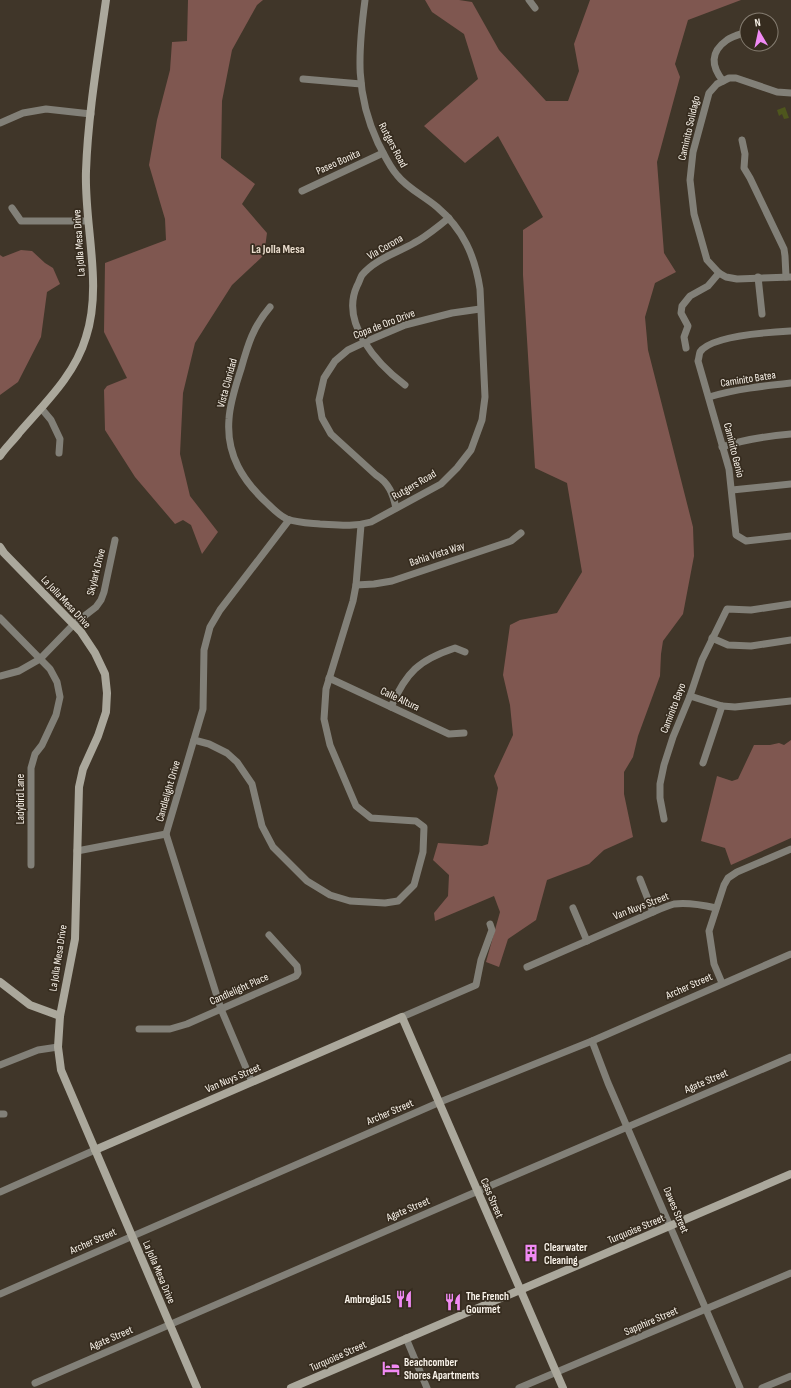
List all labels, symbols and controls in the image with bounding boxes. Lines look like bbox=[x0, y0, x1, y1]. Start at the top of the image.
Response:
north arrow bbox=[739, 12, 779, 52]
text: N bbox=[754, 16, 762, 29]
street label: Caminito Solidago bbox=[675, 94, 703, 162]
street label: Rutgers Road bbox=[376, 120, 410, 170]
street label: Paseo Bonita bbox=[314, 146, 362, 178]
street label: La Jolla Mesa Drive bbox=[70, 209, 88, 277]
street label: Via Corona bbox=[365, 232, 405, 262]
district label: La Jolla Mesa bbox=[251, 242, 305, 257]
street label: Copa de Oro Drive bbox=[351, 306, 417, 342]
street label: Vista Claridad bbox=[214, 357, 240, 409]
street label: Caminito Batea bbox=[719, 368, 777, 390]
street label: Caminito Genio bbox=[721, 421, 747, 479]
street label: Rutgers Road bbox=[390, 467, 439, 503]
street label: Bahia Vista Way bbox=[408, 539, 467, 569]
street label: Skylark Drive bbox=[84, 547, 108, 597]
street label: La Jolla Mesa Drive bbox=[38, 573, 94, 631]
street label: Caminito Bayo bbox=[657, 681, 689, 735]
street label: Calle Altura bbox=[378, 684, 422, 714]
street label: Candlelight Drive bbox=[153, 759, 183, 823]
street label: Ladybird Lane bbox=[14, 774, 27, 824]
street label: Van Nuys Street bbox=[611, 889, 671, 923]
street label: La Jolla Mesa Drive bbox=[46, 924, 70, 992]
street label: Candlelight Place bbox=[207, 970, 271, 1008]
street label: Archer Street bbox=[663, 970, 715, 1002]
street label: Van Nuys Street bbox=[203, 1060, 263, 1095]
street label: Agate Street bbox=[681, 1066, 730, 1096]
street label: Archer Street bbox=[364, 1096, 416, 1128]
street label: Cass Street bbox=[478, 1176, 506, 1221]
street label: Dawes Street bbox=[660, 1185, 692, 1236]
street label: Agate Street bbox=[383, 1194, 432, 1224]
street label: Turquoise Street bbox=[606, 1211, 667, 1247]
street label: Archer Street bbox=[67, 1225, 119, 1257]
street label: La Jolla Mesa Drive bbox=[140, 1239, 178, 1305]
place label: Clearwater Cleaning bbox=[544, 1241, 588, 1267]
building icon: Clearwater Cleaning bbox=[521, 1243, 541, 1263]
restaurant icon: Ambrogio15 bbox=[394, 1289, 414, 1309]
place label: The French Gourmet bbox=[466, 1290, 509, 1316]
restaurant icon: The French Gourmet bbox=[443, 1292, 463, 1312]
place label: Ambrogio15 bbox=[344, 1293, 391, 1306]
street label: Sapphire Street bbox=[622, 1304, 680, 1338]
street label: Agate Street bbox=[86, 1323, 135, 1353]
street label: Turquoise Street bbox=[308, 1338, 369, 1374]
place label: Beachcomber Shores Apartments bbox=[404, 1356, 479, 1382]
hotel icon: Beachcomber Shores Apartments bbox=[381, 1358, 401, 1378]

